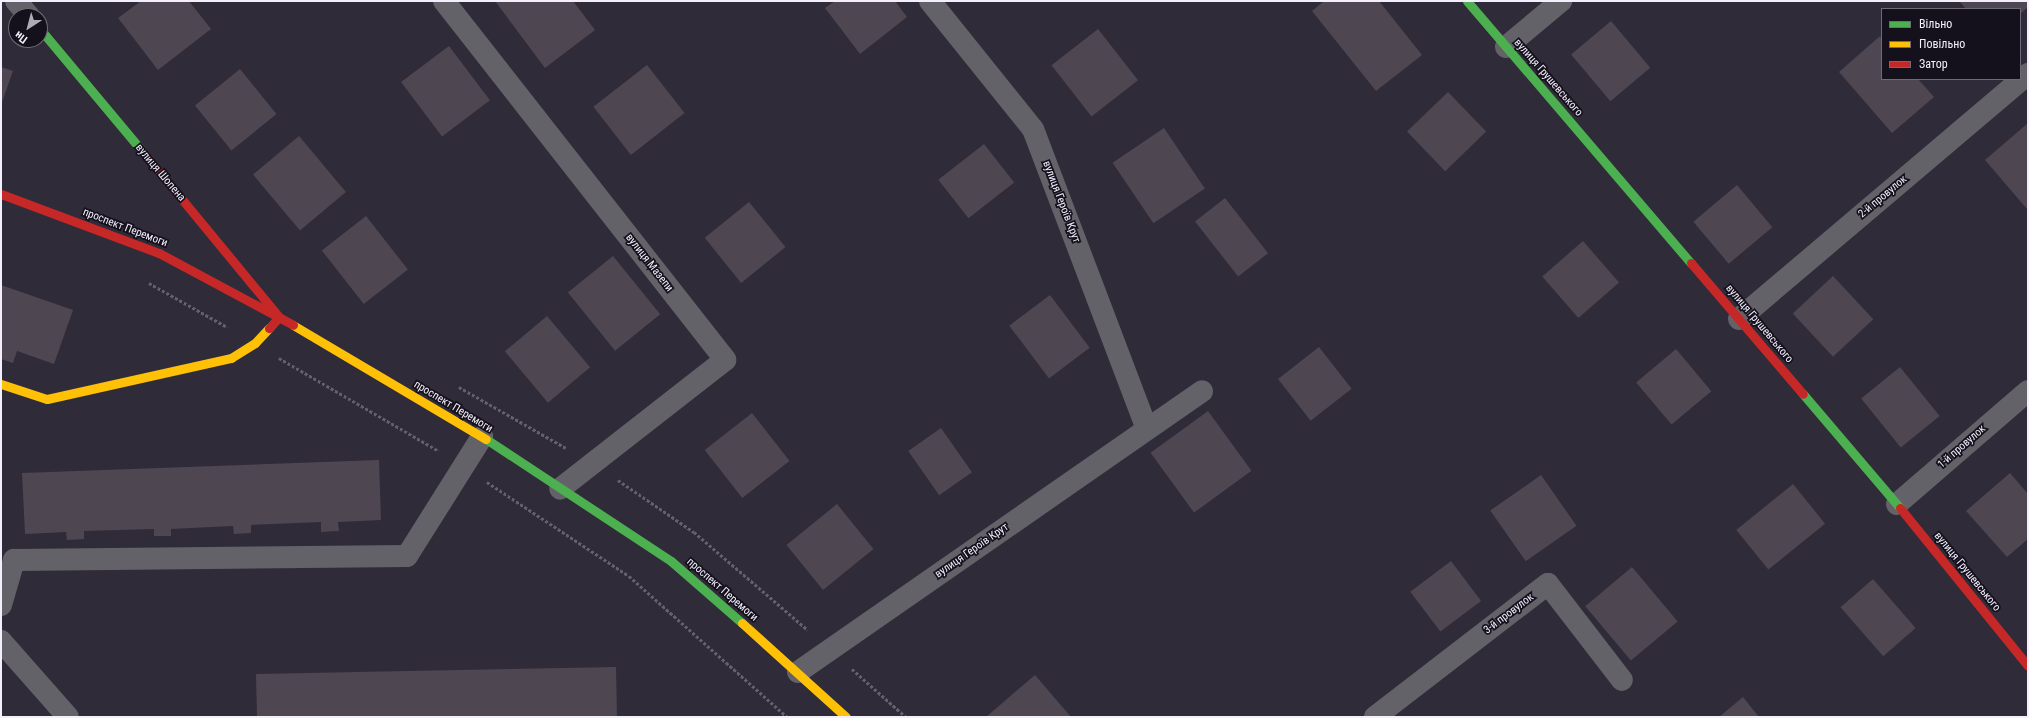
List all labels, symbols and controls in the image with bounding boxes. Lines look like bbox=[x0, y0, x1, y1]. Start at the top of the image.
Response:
north arrow bbox=[8, 8, 48, 48]
legend bbox=[1881, 8, 2021, 80]
text: Вільно bbox=[1919, 17, 1952, 31]
text: Пн bbox=[12, 28, 30, 46]
street label: вулиця Грушевського bbox=[1511, 37, 1585, 119]
text: Повільно bbox=[1919, 37, 1965, 51]
text: Затор bbox=[1919, 57, 1948, 71]
street label: вулиця Шопена bbox=[132, 142, 188, 204]
street label: вулиця Героїв Крут bbox=[1039, 159, 1083, 245]
street label: 2-й провулок bbox=[1856, 173, 1910, 221]
street label: проспект Перемоги bbox=[81, 206, 169, 250]
street label: вулиця Мазепи bbox=[622, 232, 676, 294]
street label: вулиця Грушевського bbox=[1722, 282, 1796, 366]
street label: проспект Перемоги bbox=[411, 378, 495, 436]
street label: 1-й провулок bbox=[1935, 423, 1989, 471]
street label: вулиця Героїв Крут bbox=[933, 521, 1011, 581]
street label: вулиця Грушевського bbox=[1931, 530, 2003, 614]
street label: проспект Перемоги bbox=[684, 556, 760, 624]
street label: 3-й провулок bbox=[1481, 591, 1537, 637]

